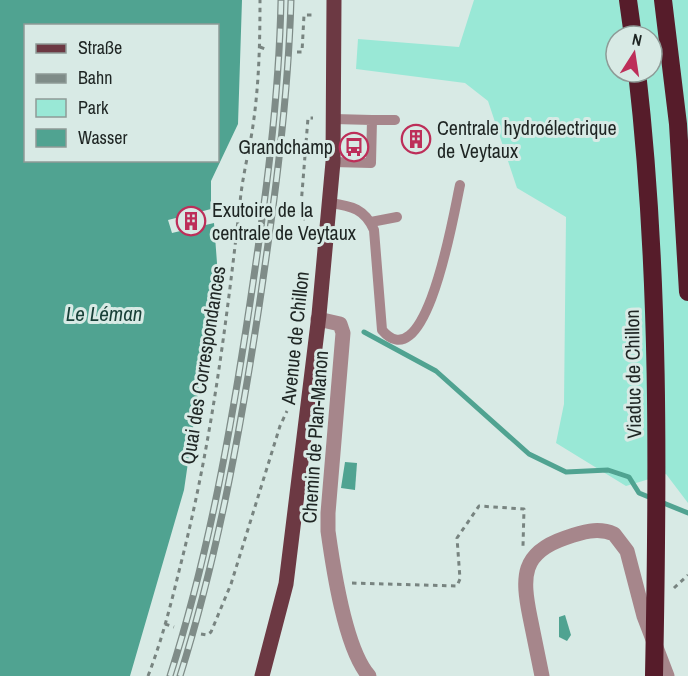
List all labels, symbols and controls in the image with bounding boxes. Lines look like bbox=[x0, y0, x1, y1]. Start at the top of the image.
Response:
legend bbox=[24, 24, 219, 162]
north arrow bbox=[604, 24, 664, 84]
text: N bbox=[630, 28, 644, 51]
text: Straße bbox=[78, 35, 122, 60]
text: Bahn bbox=[78, 65, 112, 90]
text: Park bbox=[78, 95, 109, 120]
place label: Centrale hydroélectrique de Veytaux bbox=[437, 114, 617, 164]
building icon: Centrale hydroélectrique de Veytaux bbox=[400, 123, 432, 155]
text: Wasser bbox=[78, 125, 128, 150]
bus stop icon: Grandchamp bbox=[338, 131, 370, 163]
place label: Grandchamp bbox=[238, 133, 333, 160]
place label: Exutoire de la centrale de Veytaux bbox=[212, 196, 357, 246]
building icon: Exutoire de la centrale de Veytaux bbox=[175, 205, 207, 237]
street label: Quai des Correspondances bbox=[173, 264, 232, 466]
street label: Avenue de Chillon bbox=[274, 270, 315, 407]
water label: Le Léman bbox=[66, 299, 142, 328]
street label: Viaduc de Chillon bbox=[618, 309, 647, 439]
street label: Chemin de Plan-Manon bbox=[295, 350, 334, 524]

